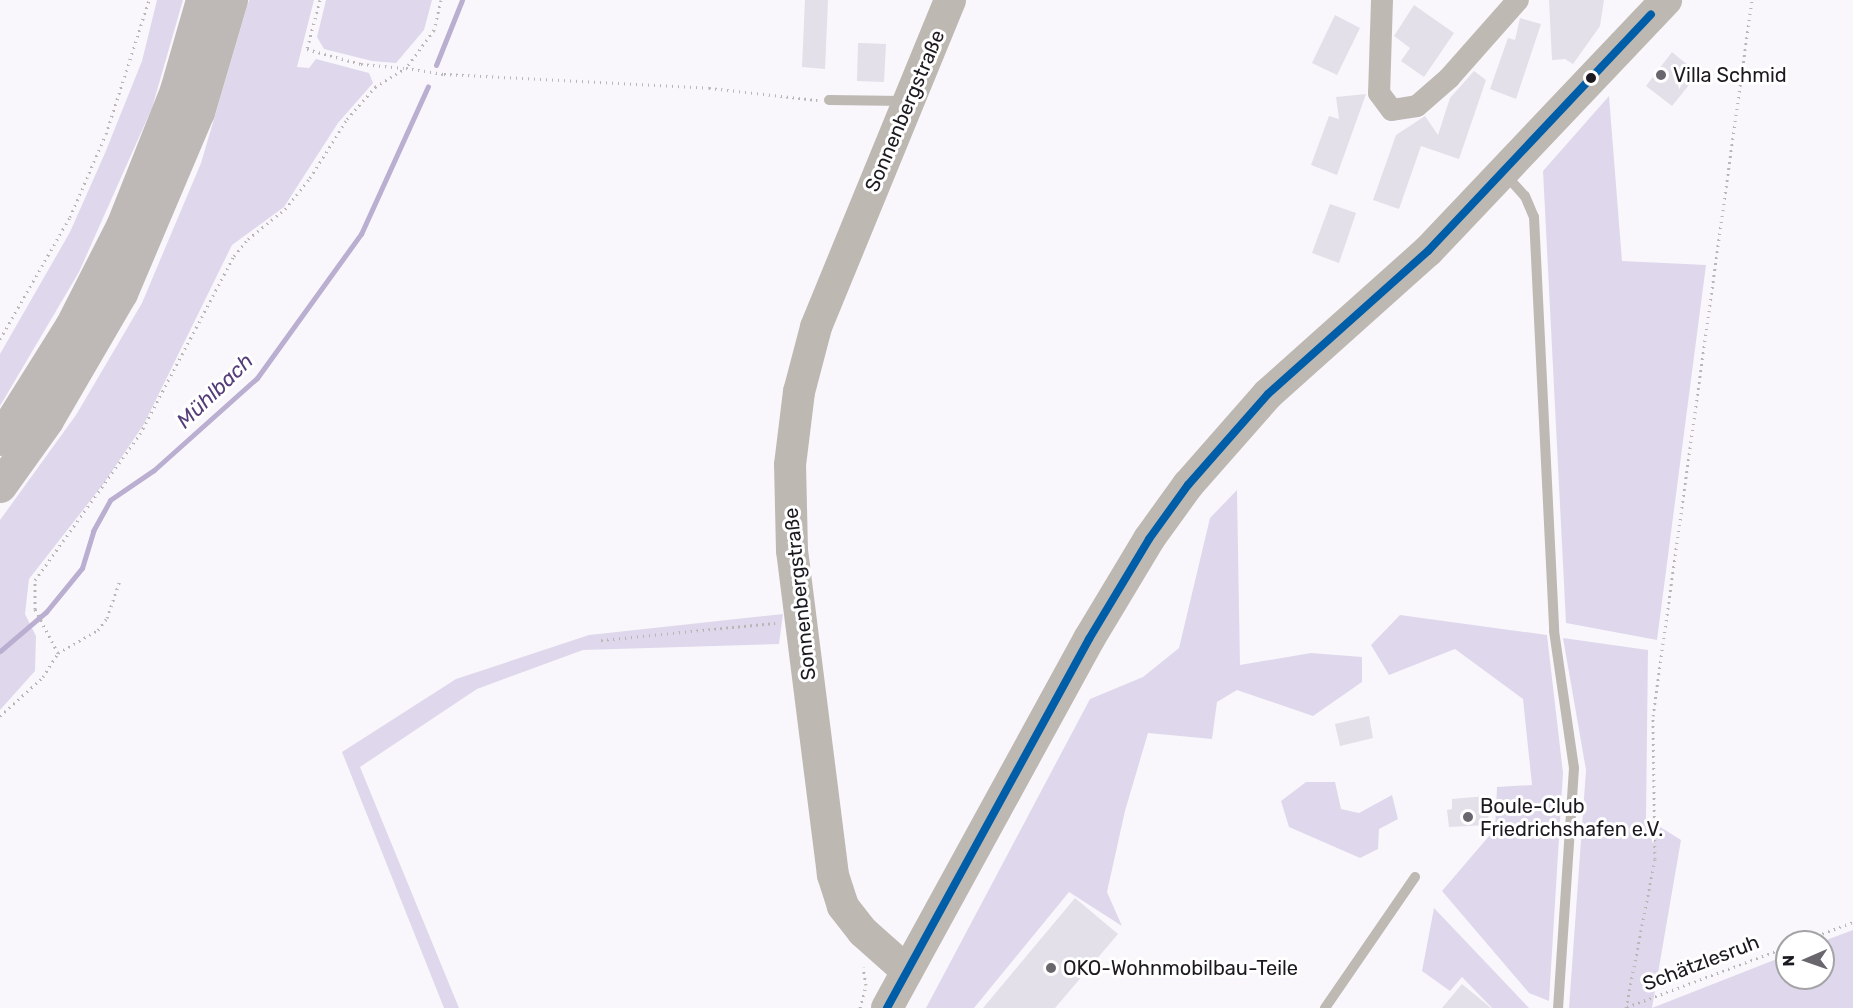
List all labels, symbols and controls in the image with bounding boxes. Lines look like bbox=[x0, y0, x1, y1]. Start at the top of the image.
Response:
street label: Sonnenbergstraße bbox=[860, 27, 950, 195]
place label: Villa Schmid bbox=[1673, 63, 1787, 87]
marker: Villa Schmid bbox=[1654, 68, 1668, 82]
unlabelled marker bbox=[1585, 72, 1597, 84]
water label: Mühlbach bbox=[172, 348, 258, 434]
street label: Sonnenbergstraße bbox=[779, 507, 821, 681]
place label: Boule-Club Friedrichshafen e.V. bbox=[1480, 794, 1663, 841]
marker: Boule-Club Friedrichshafen e.V. bbox=[1461, 810, 1475, 824]
street label: Schätzlesruh bbox=[1639, 930, 1763, 996]
north arrow bbox=[1775, 930, 1835, 990]
text: N bbox=[1779, 954, 1798, 967]
place label: OKO-Wohnmobilbau-Teile bbox=[1063, 956, 1298, 980]
marker: OKO-Wohnmobilbau-Teile bbox=[1044, 961, 1058, 975]

